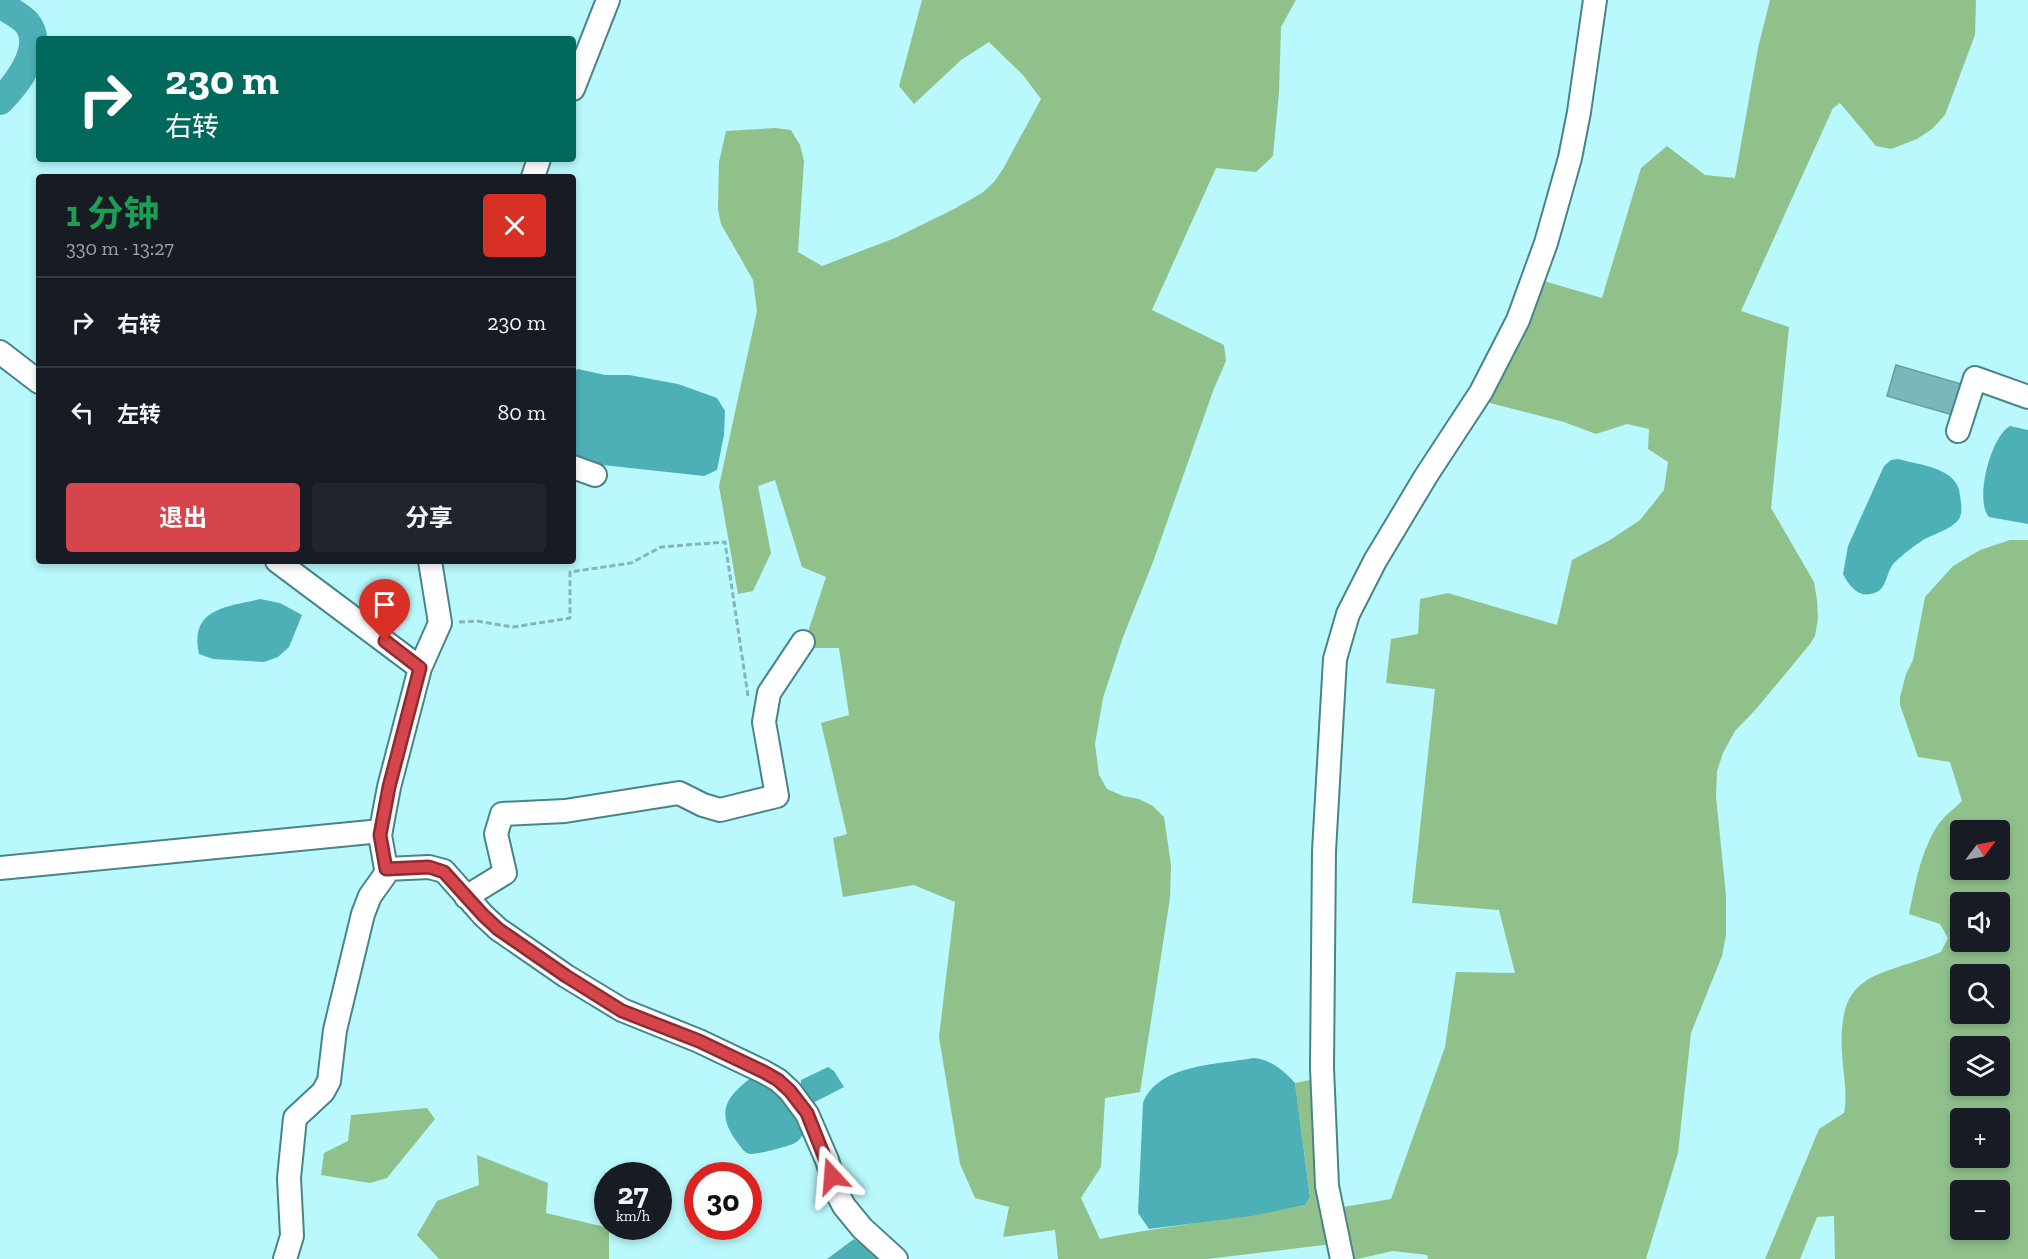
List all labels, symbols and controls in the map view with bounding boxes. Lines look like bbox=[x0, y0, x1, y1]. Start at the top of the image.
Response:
text: 230 m bbox=[165, 54, 279, 105]
icon: right bbox=[66, 60, 144, 138]
text: 右转 bbox=[165, 111, 219, 143]
text: 1 分钟 bbox=[66, 192, 159, 235]
button: close bbox=[483, 194, 546, 257]
text: 330 m · 13:27 bbox=[66, 236, 174, 260]
icon: right bbox=[66, 306, 99, 339]
text: 230 m bbox=[487, 309, 546, 336]
text: 右转 bbox=[117, 311, 161, 338]
icon: left bbox=[66, 396, 99, 429]
text: 80 m bbox=[498, 399, 546, 426]
text: 左转 bbox=[117, 401, 161, 428]
button: 退出 bbox=[66, 483, 300, 552]
button: 分享 bbox=[312, 483, 546, 552]
pin bbox=[359, 579, 410, 641]
icon: arrive bbox=[368, 588, 401, 621]
north arrow bbox=[1950, 820, 2010, 880]
map controls bbox=[1950, 820, 2010, 1240]
button: sound bbox=[1950, 892, 2010, 952]
button: search bbox=[1950, 964, 2010, 1024]
button: layers bbox=[1950, 1036, 2010, 1096]
button: + bbox=[1950, 1108, 2010, 1168]
position arrow bbox=[800, 1144, 864, 1208]
speed limit sign: 30 bbox=[684, 1162, 762, 1240]
text: 27 bbox=[618, 1176, 648, 1212]
button: − bbox=[1950, 1180, 2010, 1240]
text: km/h bbox=[616, 1207, 650, 1225]

